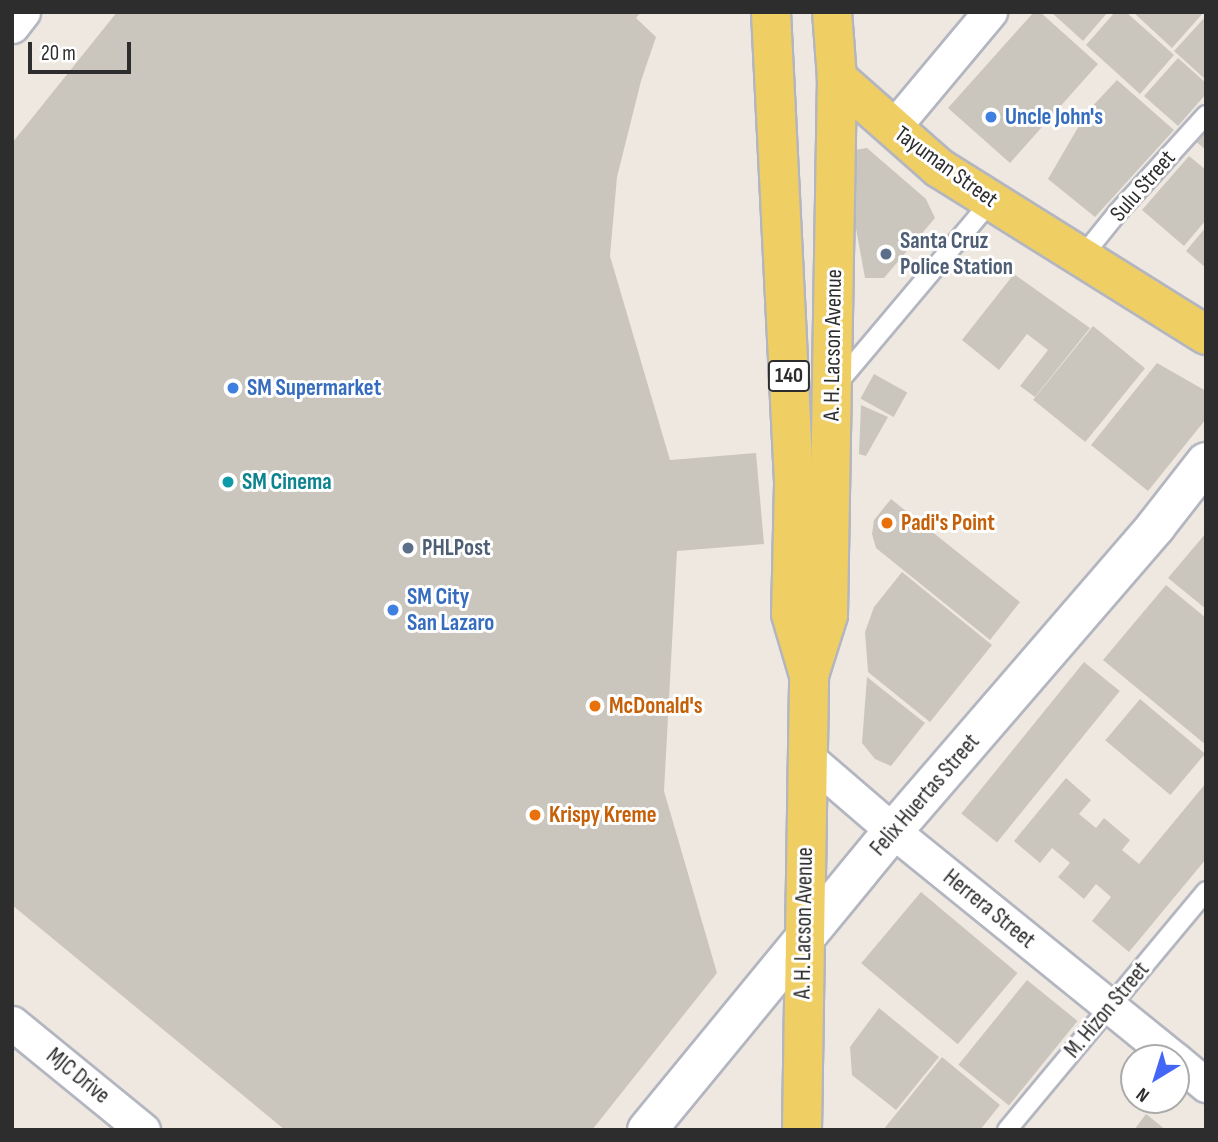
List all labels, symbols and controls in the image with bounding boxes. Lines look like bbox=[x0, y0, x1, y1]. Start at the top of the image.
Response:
scale bar bbox=[32, 28, 135, 72]
text: 20 m bbox=[41, 41, 76, 66]
place label: Uncle John's bbox=[1005, 103, 1103, 131]
marker: Uncle John's bbox=[983, 109, 999, 125]
street label: Tayuman Street bbox=[889, 120, 1003, 214]
street label: Sulu Street bbox=[1105, 145, 1181, 227]
place label: Santa Cruz Police Station bbox=[900, 227, 1013, 281]
marker: Santa Cruz Police Station bbox=[878, 246, 894, 262]
street label: A. H. Lacson Avenue bbox=[818, 269, 848, 421]
road number: 140 bbox=[766, 358, 812, 394]
place label: SM Supermarket bbox=[247, 374, 381, 402]
marker: SM Supermarket bbox=[225, 380, 241, 396]
place label: SM Cinema bbox=[242, 468, 332, 496]
marker: SM Cinema bbox=[220, 474, 236, 490]
place label: Padi's Point bbox=[901, 509, 995, 537]
marker: Padi's Point bbox=[879, 515, 895, 531]
place label: PHLPost bbox=[422, 534, 491, 562]
marker: PHLPost bbox=[400, 540, 416, 556]
place label: SM City San Lazaro bbox=[407, 583, 494, 637]
marker: SM City San Lazaro bbox=[385, 602, 401, 618]
place label: McDonald's bbox=[609, 692, 702, 720]
marker: McDonald's bbox=[587, 698, 603, 714]
street label: Felix Huertas Street bbox=[865, 728, 985, 862]
place label: Krispy Kreme bbox=[549, 801, 657, 829]
marker: Krispy Kreme bbox=[527, 807, 543, 823]
street label: A. H. Lacson Avenue bbox=[789, 847, 819, 999]
street label: Herrera Street bbox=[937, 864, 1041, 954]
street label: M. Hizon Street bbox=[1059, 956, 1155, 1064]
street label: MJC Drive bbox=[41, 1042, 115, 1110]
north arrow bbox=[1120, 1044, 1190, 1114]
text: N bbox=[1132, 1082, 1154, 1107]

